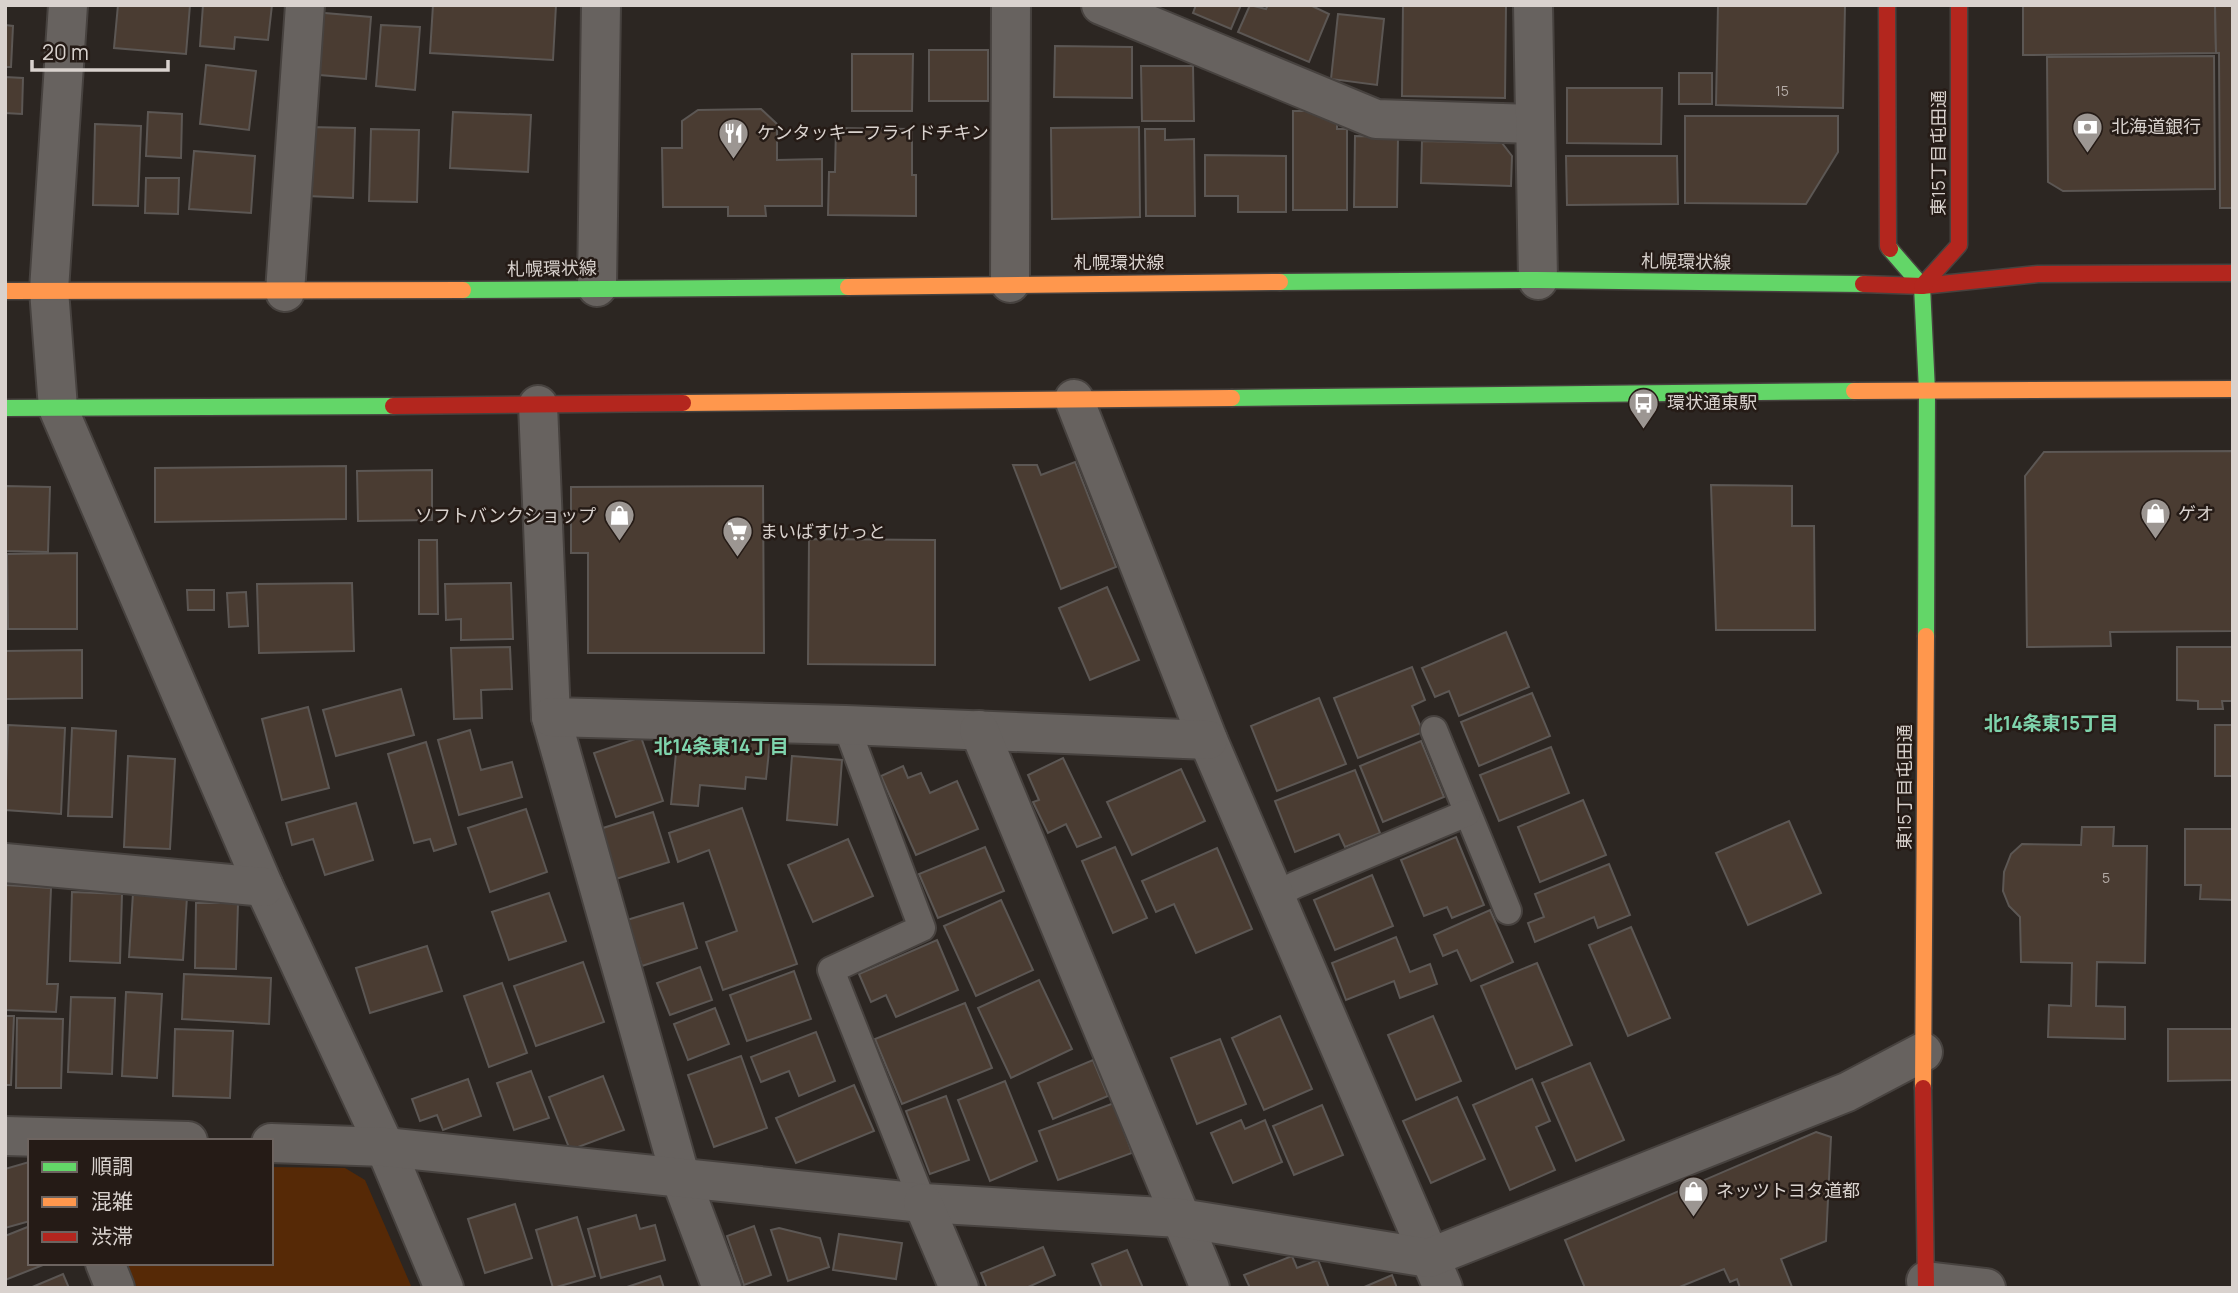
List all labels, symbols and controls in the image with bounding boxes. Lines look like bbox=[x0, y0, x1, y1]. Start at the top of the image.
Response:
scale bar bbox=[32, 28, 168, 72]
text: 20 m bbox=[42, 38, 89, 66]
house number: 15 bbox=[1775, 81, 1789, 100]
street label: 東15丁目屯田通 bbox=[1926, 90, 1950, 216]
bank icon: 北海道銀行 bbox=[2071, 110, 2105, 154]
place label: 北海道銀行 bbox=[2111, 114, 2201, 138]
restaurant icon: ケンタッキーフライドチキン bbox=[717, 116, 751, 160]
place label: ケンタッキーフライドチキン bbox=[757, 120, 989, 144]
street label: 札幌環状線 bbox=[1641, 248, 1731, 274]
street label: 札幌環状線 bbox=[1074, 250, 1164, 274]
street label: 札幌環状線 bbox=[507, 255, 597, 281]
bus stop icon: 環状通東駅 bbox=[1627, 386, 1661, 430]
place label: 環状通東駅 bbox=[1667, 390, 1757, 414]
shop icon: ゲオ bbox=[2138, 497, 2172, 541]
shop icon: ソフトバンクショップ bbox=[602, 499, 636, 543]
place label: ゲオ bbox=[2178, 501, 2214, 525]
place label: ソフトバンクショップ bbox=[415, 503, 596, 527]
supermarket icon: まいばすけっと bbox=[720, 515, 754, 559]
place label: まいばすけっと bbox=[760, 519, 886, 543]
district label: 北14条東15丁目 bbox=[1984, 710, 2118, 736]
street label: 東15丁目屯田通 bbox=[1892, 724, 1916, 850]
district label: 北14条東14丁目 bbox=[654, 733, 788, 759]
house number: 5 bbox=[2102, 868, 2110, 887]
legend bbox=[28, 1139, 273, 1265]
text: 順調 bbox=[91, 1152, 133, 1180]
shop icon: ネッツトヨタ道都 bbox=[1676, 1174, 1710, 1218]
place label: ネッツトヨタ道都 bbox=[1716, 1178, 1860, 1202]
text: 混雑 bbox=[91, 1187, 133, 1215]
text: 渋滞 bbox=[91, 1222, 133, 1250]

